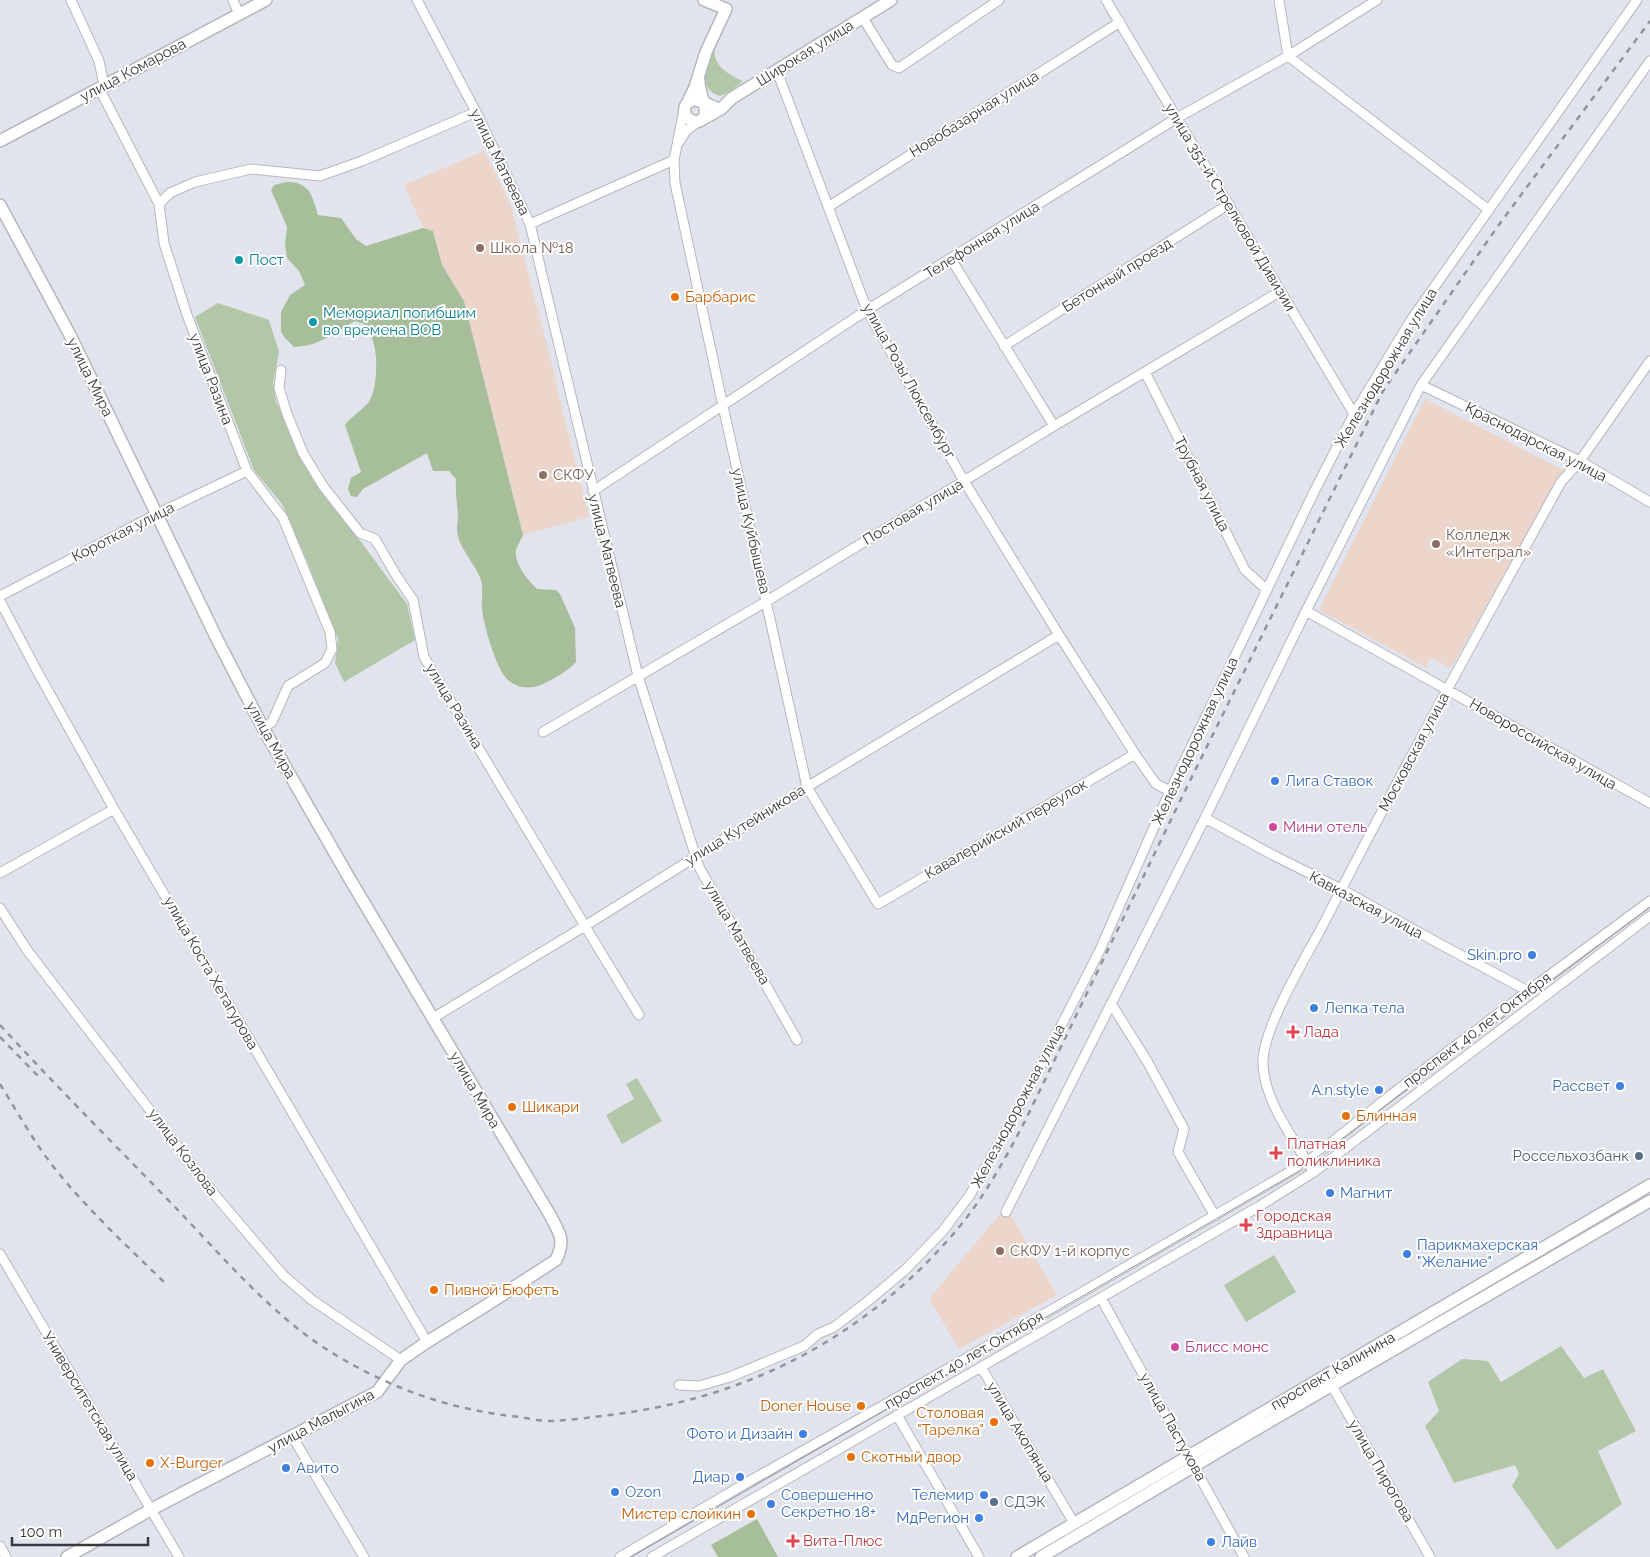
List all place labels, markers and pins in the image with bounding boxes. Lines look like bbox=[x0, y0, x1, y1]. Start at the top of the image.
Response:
place label: Школа №18 bbox=[490, 239, 574, 257]
marker: Школа №18 bbox=[474, 242, 486, 254]
place label: Пост bbox=[249, 251, 284, 269]
marker: Пост bbox=[233, 254, 245, 266]
place label: Барбарис bbox=[685, 288, 756, 306]
marker: Барбарис bbox=[669, 291, 681, 303]
place label: Мемориал погибшим во времена ВОВ bbox=[323, 304, 476, 339]
marker: Мемориал погибшим во времена ВОВ bbox=[307, 316, 319, 328]
place label: СКФУ bbox=[553, 466, 594, 484]
marker: СКФУ bbox=[537, 469, 549, 481]
place label: Колледж «Интеграл» bbox=[1446, 526, 1531, 561]
marker: Колледж «Интеграл» bbox=[1430, 538, 1442, 550]
place label: Лига Ставок bbox=[1285, 772, 1373, 790]
marker: Лига Ставок bbox=[1269, 775, 1281, 787]
place label: Мини отель bbox=[1283, 818, 1367, 836]
marker: Мини отель bbox=[1267, 821, 1279, 833]
place label: Skin.pro bbox=[1467, 946, 1522, 964]
marker: Skin.pro bbox=[1526, 949, 1538, 961]
place label: Лепка тела bbox=[1324, 999, 1405, 1017]
marker: Лепка тела bbox=[1308, 1002, 1320, 1014]
place label: Лада bbox=[1303, 1023, 1339, 1041]
marker: Лада bbox=[1287, 1026, 1299, 1038]
place label: Рассвет bbox=[1552, 1077, 1610, 1095]
marker: Рассвет bbox=[1614, 1080, 1626, 1092]
place label: A.n.style bbox=[1311, 1081, 1369, 1099]
marker: A.n.style bbox=[1373, 1084, 1385, 1096]
place label: Шикари bbox=[522, 1098, 579, 1116]
marker: Шикари bbox=[506, 1101, 518, 1113]
place label: Блинная bbox=[1356, 1107, 1417, 1125]
marker: Блинная bbox=[1340, 1110, 1352, 1122]
place label: Платная поликлиника bbox=[1287, 1135, 1381, 1170]
marker: Платная поликлиника bbox=[1269, 1146, 1283, 1160]
place label: Россельхозбанк bbox=[1513, 1147, 1629, 1165]
marker: Россельхозбанк bbox=[1633, 1150, 1645, 1162]
place label: Магнит bbox=[1340, 1184, 1392, 1202]
marker: Магнит bbox=[1324, 1187, 1336, 1199]
place label: Городская Здравница bbox=[1256, 1207, 1333, 1242]
marker: Городская Здравница bbox=[1240, 1219, 1252, 1231]
place label: Парикмахерская "Желание" bbox=[1417, 1236, 1538, 1271]
place label: СКФУ 1-й корпус bbox=[1010, 1242, 1130, 1260]
marker: СКФУ 1-й корпус bbox=[994, 1245, 1006, 1257]
marker: Парикмахерская "Желание" bbox=[1401, 1248, 1413, 1260]
place label: Пивной Бюфетъ bbox=[444, 1281, 559, 1299]
marker: Пивной Бюфетъ bbox=[428, 1284, 440, 1296]
place label: Блисс монс bbox=[1185, 1338, 1269, 1356]
marker: Блисс монс bbox=[1169, 1341, 1181, 1353]
place label: Doner House bbox=[760, 1397, 851, 1415]
marker: Doner House bbox=[855, 1400, 867, 1412]
place label: Столовая "Тарелка" bbox=[916, 1404, 984, 1439]
marker: Столовая "Тарелка" bbox=[988, 1416, 1000, 1428]
place label: Фото и Дизайн bbox=[686, 1425, 793, 1443]
marker: Фото и Дизайн bbox=[797, 1428, 809, 1440]
place label: Скотный двор bbox=[861, 1448, 961, 1466]
marker: Скотный двор bbox=[845, 1451, 857, 1463]
place label: X-Burger bbox=[160, 1454, 224, 1472]
marker: X-Burger bbox=[144, 1457, 156, 1469]
place label: Авито bbox=[296, 1459, 339, 1477]
marker: Авито bbox=[280, 1462, 292, 1474]
place label: Диар bbox=[692, 1468, 730, 1486]
marker: Диар bbox=[734, 1471, 746, 1483]
place label: Ozon bbox=[625, 1483, 661, 1501]
marker: Ozon bbox=[609, 1486, 621, 1498]
place label: Совершенно Секретно 18+ bbox=[781, 1486, 876, 1521]
place label: Телемир bbox=[912, 1486, 974, 1504]
marker: Телемир bbox=[978, 1489, 990, 1501]
place label: СДЭК bbox=[1004, 1493, 1046, 1511]
marker: СДЭК bbox=[988, 1496, 1000, 1508]
marker: Совершенно Секретно 18+ bbox=[765, 1498, 777, 1510]
place label: Мистер слойкин bbox=[622, 1505, 741, 1523]
marker: Мистер слойкин bbox=[745, 1508, 757, 1520]
place label: МдРегион bbox=[896, 1509, 969, 1527]
marker: МдРегион bbox=[973, 1512, 985, 1524]
place label: Вита-Плюс bbox=[803, 1532, 883, 1550]
place label: Лайв bbox=[1221, 1533, 1257, 1551]
marker: Вита-Плюс bbox=[787, 1535, 799, 1547]
marker: Лайв bbox=[1205, 1536, 1217, 1548]

